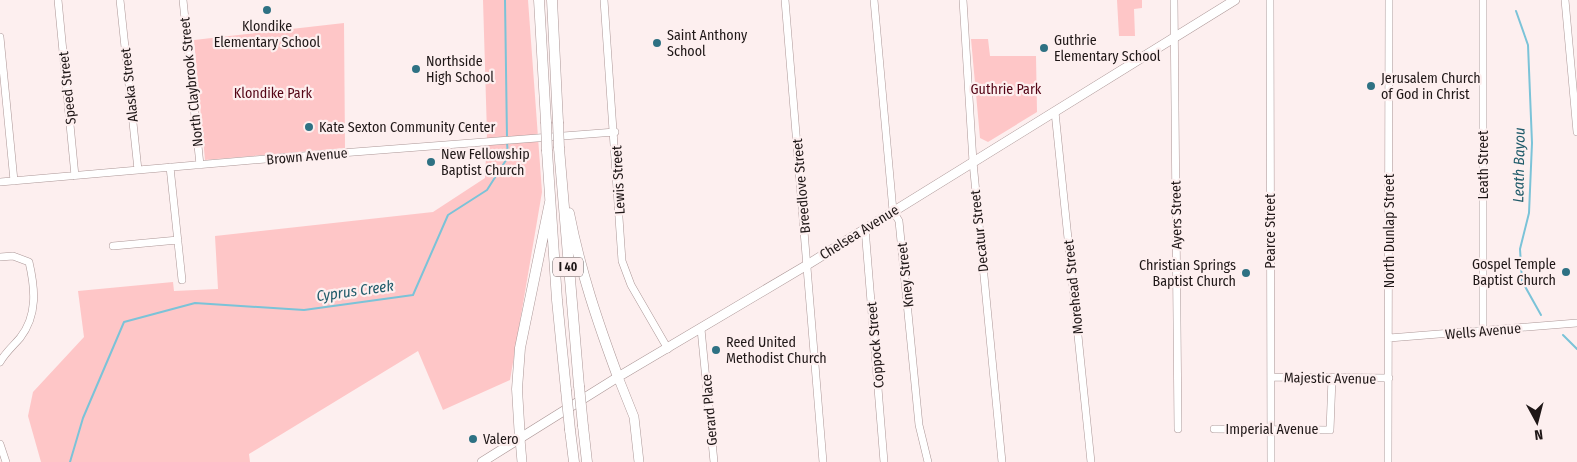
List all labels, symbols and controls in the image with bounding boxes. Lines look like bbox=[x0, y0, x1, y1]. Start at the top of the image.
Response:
marker: Klondike Elementary School bbox=[261, 4, 273, 16]
street label: North Claybrook Street bbox=[176, 16, 207, 148]
place label: Klondike Elementary School bbox=[214, 18, 321, 51]
place label: Saint Anthony School bbox=[667, 27, 748, 60]
place label: Guthrie Elementary School bbox=[1054, 32, 1161, 65]
marker: Saint Anthony School bbox=[651, 37, 663, 49]
marker: Guthrie Elementary School bbox=[1038, 42, 1050, 54]
street label: Alaska Street bbox=[117, 47, 142, 123]
street label: Speed Street bbox=[55, 50, 80, 125]
place label: Northside High School bbox=[426, 53, 494, 86]
marker: Northside High School bbox=[410, 63, 422, 75]
place label: Jerusalem Church of God in Christ bbox=[1381, 70, 1481, 103]
marker: Jerusalem Church of God in Christ bbox=[1365, 80, 1377, 92]
park label: Guthrie Park bbox=[971, 81, 1042, 98]
park label: Klondike Park bbox=[234, 85, 313, 102]
place label: Kate Sexton Community Center bbox=[319, 119, 495, 136]
marker: Kate Sexton Community Center bbox=[303, 121, 315, 133]
water label: Leath Bayou bbox=[1509, 127, 1529, 203]
street label: Leath Street bbox=[1475, 130, 1492, 200]
street label: Breedlove Street bbox=[789, 137, 814, 234]
street label: Brown Avenue bbox=[266, 144, 348, 169]
street label: Lewis Street bbox=[608, 145, 629, 215]
place label: New Fellowship Baptist Church bbox=[441, 146, 530, 179]
marker: New Fellowship Baptist Church bbox=[425, 156, 437, 168]
street label: North Dunlap Street bbox=[1381, 173, 1398, 288]
street label: Ayers Street bbox=[1167, 180, 1186, 250]
street label: Decatur Street bbox=[967, 189, 992, 273]
street label: Pearce Street bbox=[1262, 193, 1279, 269]
street label: Chelsea Avenue bbox=[817, 201, 902, 263]
street label: Morehead Street bbox=[1060, 238, 1087, 335]
street label: Kney Street bbox=[894, 241, 917, 308]
place label: Gospel Temple Baptist Church bbox=[1472, 256, 1556, 289]
place label: Christian Springs Baptist Church bbox=[1139, 257, 1236, 290]
road number: I 40 bbox=[553, 258, 583, 276]
marker: Gospel Temple Baptist Church bbox=[1560, 266, 1572, 278]
marker: Christian Springs Baptist Church bbox=[1240, 267, 1252, 279]
water label: Cyprus Creek bbox=[315, 277, 395, 305]
street label: Coppock Street bbox=[863, 301, 888, 389]
street label: Wells Avenue bbox=[1444, 320, 1522, 343]
place label: Reed United Methodist Church bbox=[726, 334, 827, 367]
marker: Reed United Methodist Church bbox=[710, 344, 722, 356]
street label: Majestic Avenue bbox=[1284, 369, 1376, 388]
street label: Gerard Place bbox=[698, 373, 721, 446]
north arrow bbox=[1512, 397, 1562, 447]
street label: Imperial Avenue bbox=[1226, 421, 1319, 438]
text: N bbox=[1533, 425, 1544, 443]
place label: Valero bbox=[483, 431, 519, 448]
marker: Valero bbox=[467, 433, 479, 445]

